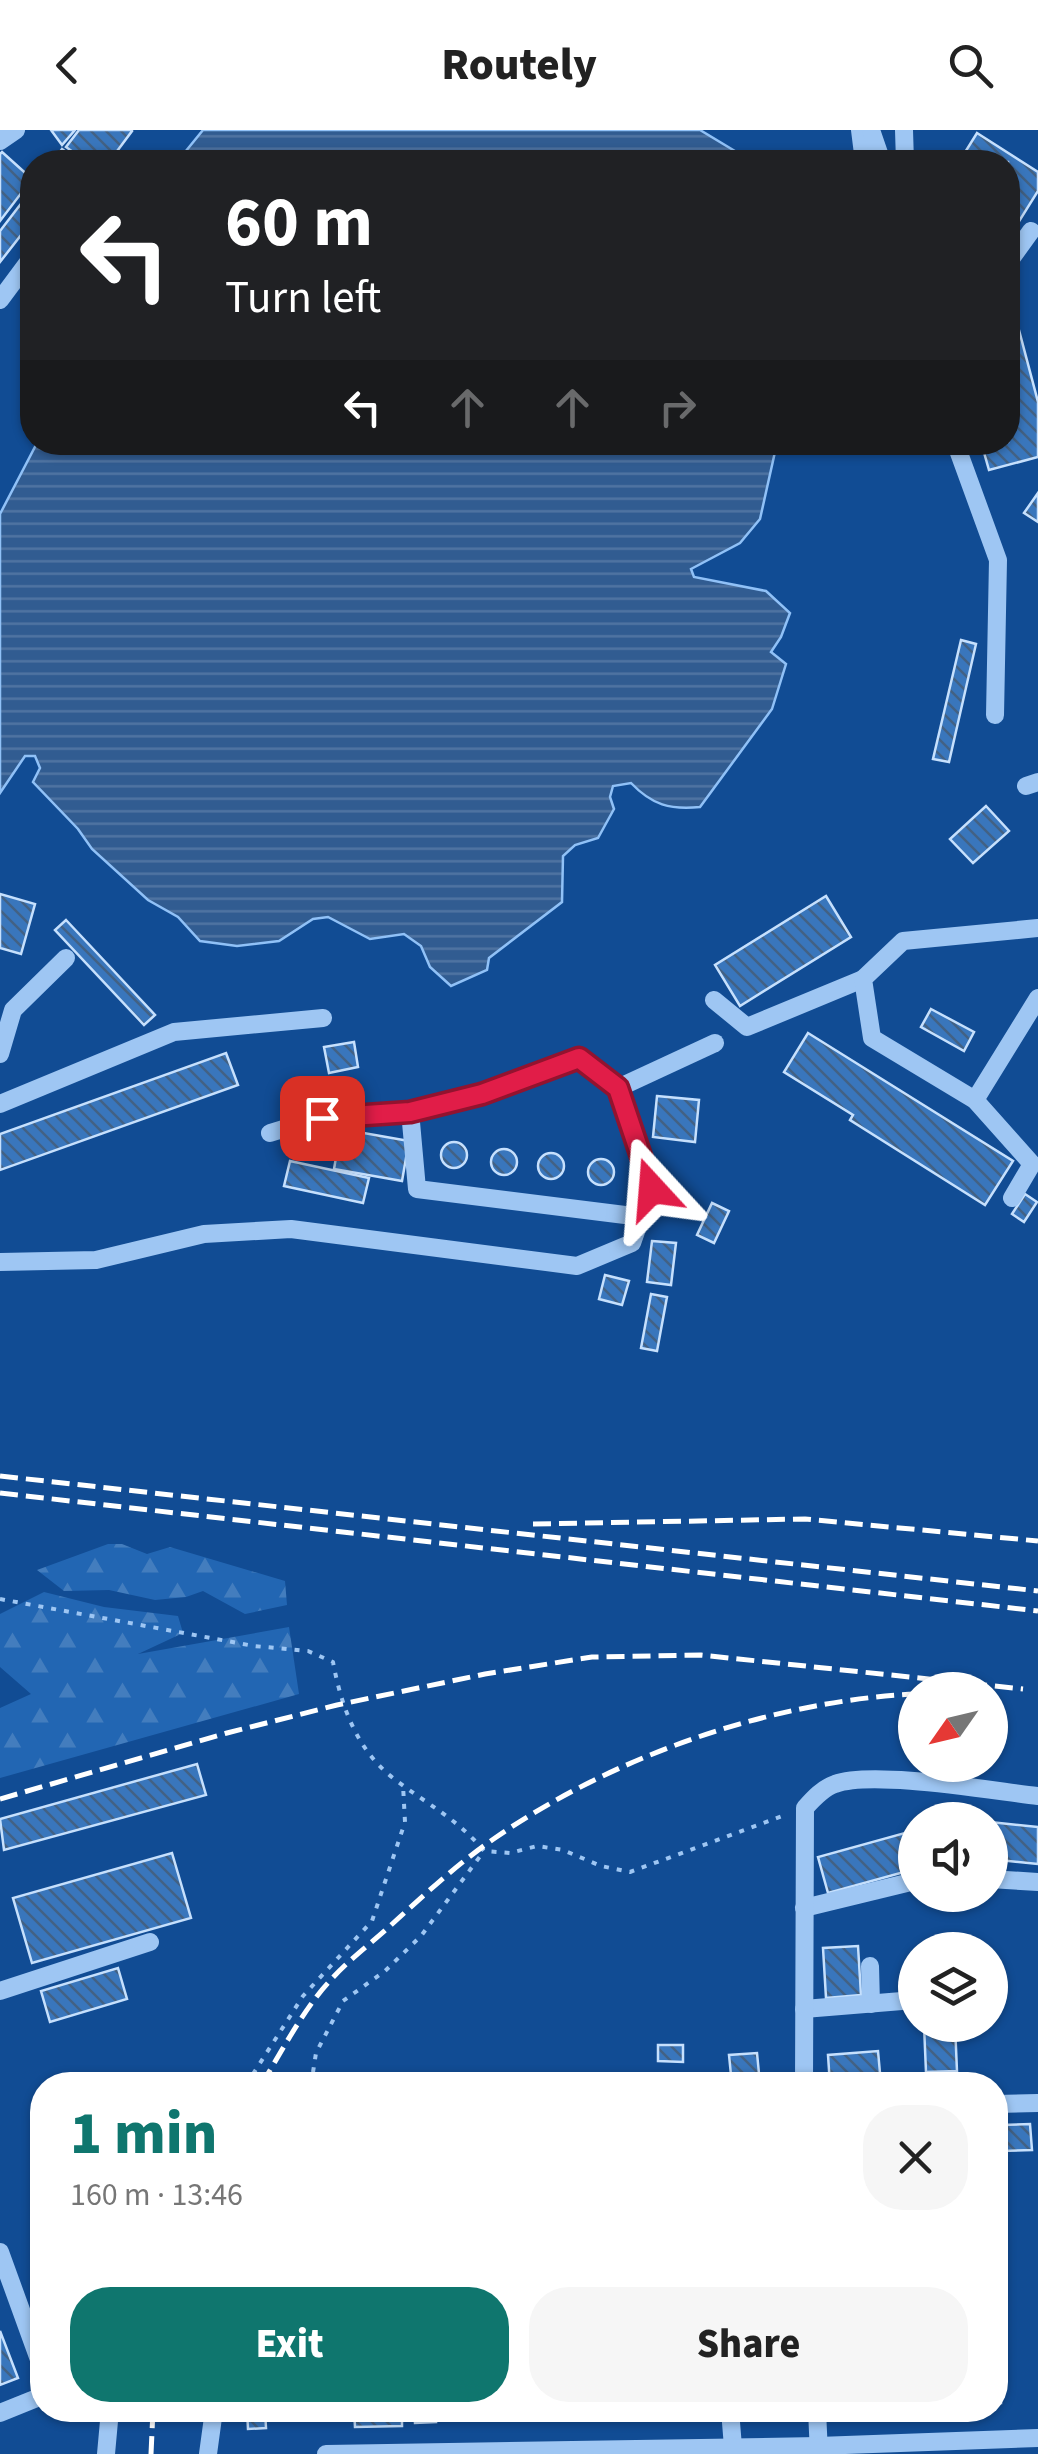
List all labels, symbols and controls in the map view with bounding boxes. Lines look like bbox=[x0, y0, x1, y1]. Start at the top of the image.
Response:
text: Routely bbox=[441, 33, 597, 97]
icon: back bbox=[40, 38, 95, 93]
icon: search bbox=[943, 38, 998, 93]
text: 60 m bbox=[225, 173, 373, 273]
icon: left bbox=[60, 190, 190, 320]
text: Turn left bbox=[225, 266, 381, 330]
icon: left bbox=[335, 380, 390, 435]
icon: ahead bbox=[440, 380, 495, 435]
icon: ahead bbox=[545, 380, 600, 435]
icon: right bbox=[650, 380, 705, 435]
pin bbox=[280, 1076, 365, 1161]
icon: arrive bbox=[295, 1091, 350, 1146]
position arrow bbox=[600, 1137, 704, 1241]
north arrow bbox=[898, 1672, 1008, 1782]
map controls bbox=[898, 1672, 1008, 2042]
button: sound bbox=[898, 1802, 1008, 1912]
button: layers bbox=[898, 1932, 1008, 2042]
text: 1 min bbox=[70, 2092, 217, 2177]
button: close bbox=[863, 2105, 968, 2210]
text: 160 m · 13:46 bbox=[70, 2172, 243, 2218]
button: Exit bbox=[70, 2287, 509, 2402]
button: Share bbox=[529, 2287, 968, 2402]

